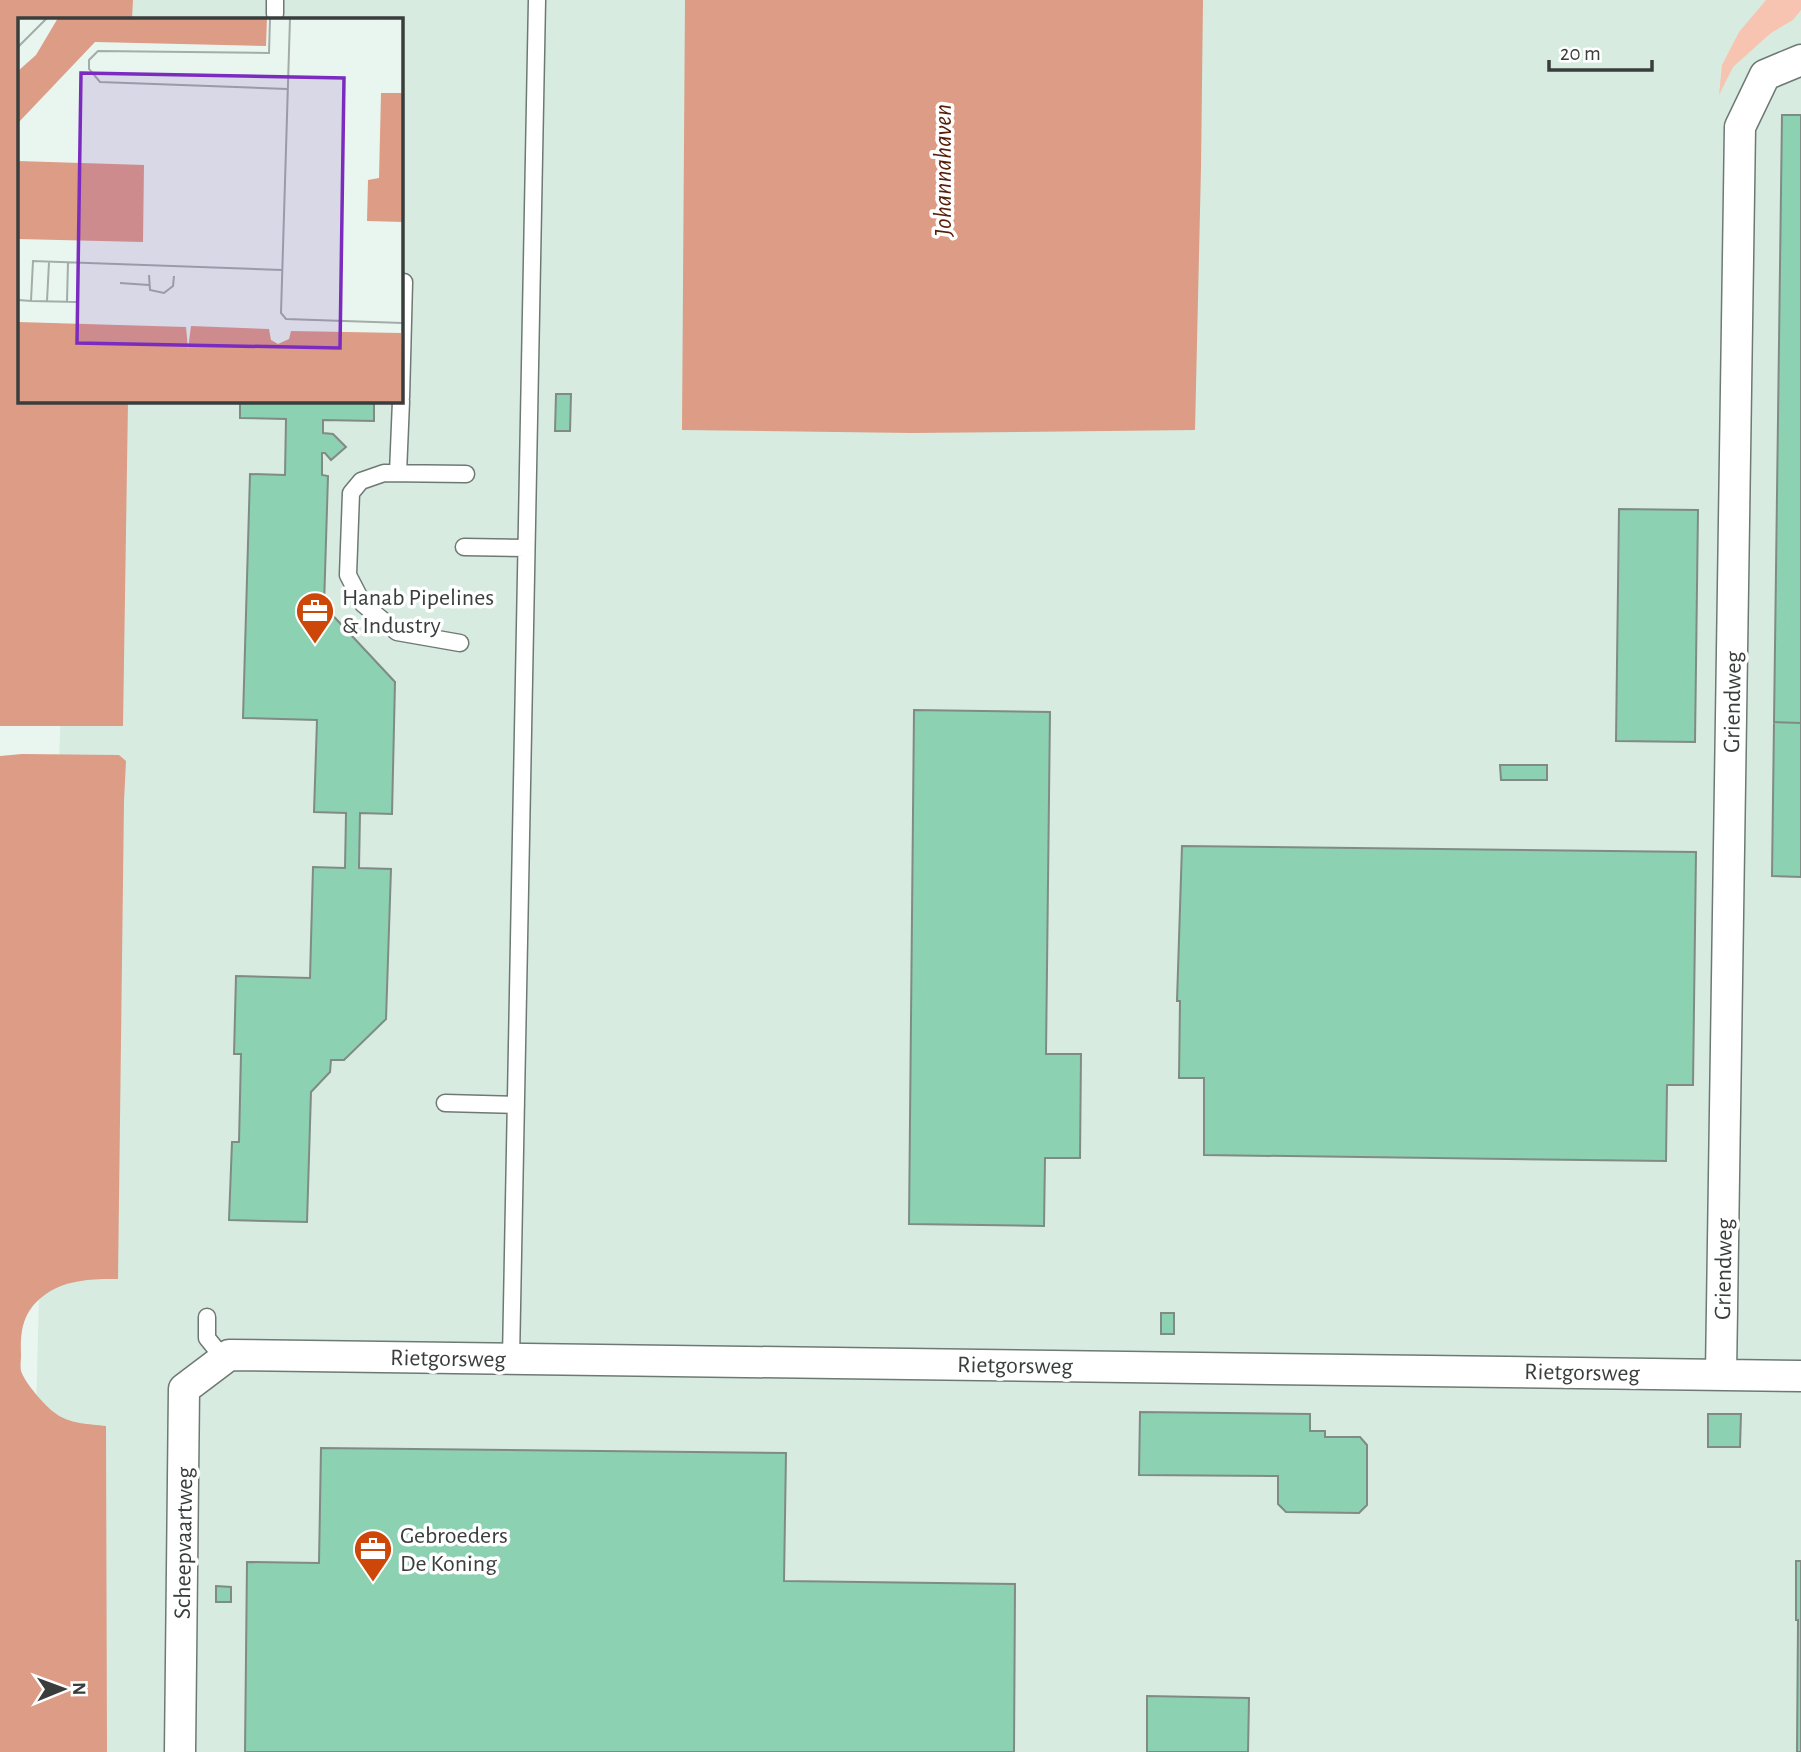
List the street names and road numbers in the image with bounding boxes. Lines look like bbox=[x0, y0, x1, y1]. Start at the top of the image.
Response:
street label: Griendweg bbox=[1720, 651, 1746, 753]
street label: Griendweg bbox=[1711, 1218, 1737, 1320]
street label: Rietgorsweg bbox=[390, 1346, 506, 1372]
street label: Rietgorsweg bbox=[957, 1353, 1073, 1379]
street label: Rietgorsweg bbox=[1524, 1360, 1640, 1386]
street label: Scheepvaartweg bbox=[171, 1466, 197, 1619]

